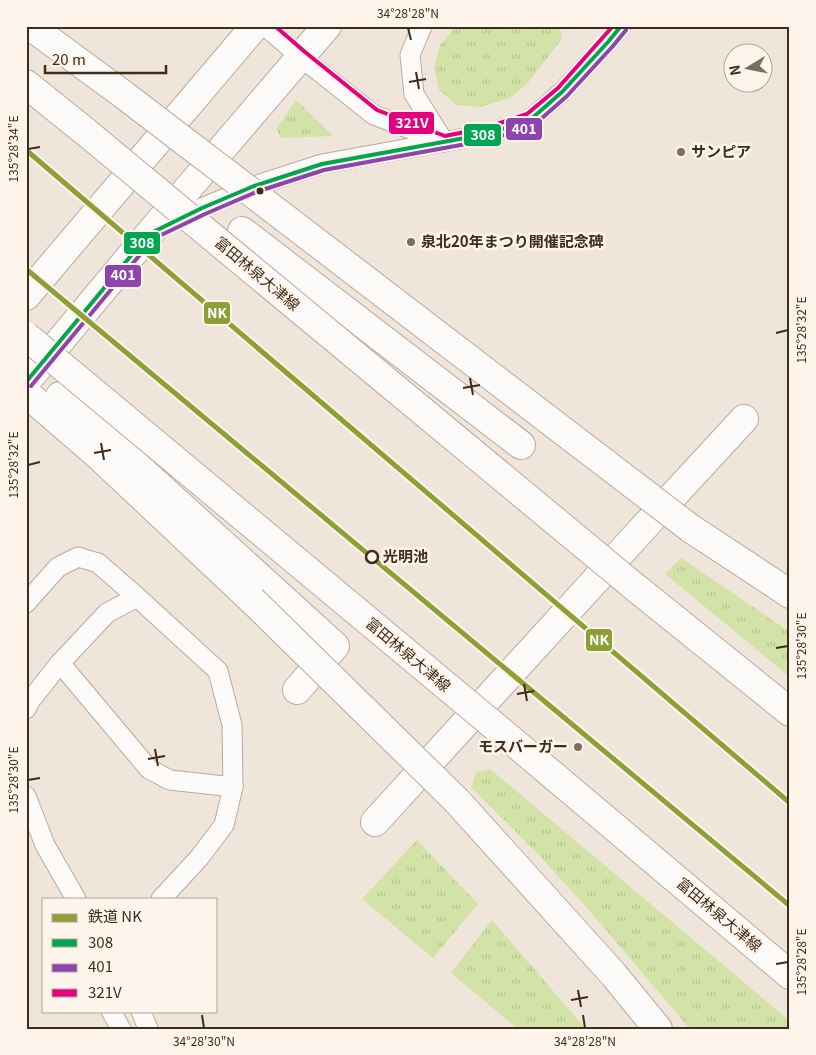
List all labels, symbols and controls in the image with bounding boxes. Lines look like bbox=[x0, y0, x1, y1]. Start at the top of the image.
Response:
text: 34°28'28"N bbox=[377, 4, 439, 21]
scale bar bbox=[45, 42, 166, 74]
north arrow bbox=[724, 42, 774, 92]
text: 20 m bbox=[52, 48, 86, 69]
text: N bbox=[723, 64, 745, 77]
line badge: 321V bbox=[388, 111, 435, 135]
text: 321V bbox=[395, 112, 429, 132]
text: 135°28'34"E bbox=[4, 115, 21, 183]
line badge: 401 bbox=[505, 117, 543, 141]
text: 401 bbox=[512, 118, 536, 138]
line badge: 308 bbox=[463, 123, 502, 147]
text: 308 bbox=[471, 124, 495, 144]
place label: サンピア bbox=[691, 140, 751, 161]
marker: サンピア bbox=[675, 146, 687, 158]
unlabelled marker bbox=[255, 186, 265, 196]
place label: 泉北20年まつり開催記念碑 bbox=[421, 230, 604, 251]
line badge: 308 bbox=[123, 231, 161, 255]
street label: 富田林泉大津線 bbox=[211, 231, 305, 315]
text: 308 bbox=[130, 232, 154, 252]
marker: 泉北20年まつり開催記念碑 bbox=[405, 236, 417, 248]
line badge: 401 bbox=[104, 264, 142, 288]
text: 401 bbox=[111, 264, 135, 284]
text: 135°28'32"E bbox=[792, 296, 809, 364]
line badge: NK bbox=[203, 301, 231, 325]
text: NK bbox=[207, 302, 227, 322]
text: 135°28'32"E bbox=[4, 431, 21, 499]
place label: 光明池 bbox=[383, 545, 428, 566]
marker: 光明池 bbox=[365, 550, 379, 564]
street label: 富田林泉大津線 bbox=[362, 612, 456, 696]
text: 135°28'30"E bbox=[792, 612, 809, 680]
line badge: NK bbox=[585, 628, 613, 652]
text: NK bbox=[589, 629, 609, 649]
place label: モスバーガー bbox=[478, 735, 568, 756]
marker: モスバーガー bbox=[572, 741, 584, 753]
text: 135°28'30"E bbox=[4, 746, 21, 814]
street label: 富田林泉大津線 bbox=[673, 872, 767, 956]
legend bbox=[42, 898, 218, 1012]
text: 鉄道 NK bbox=[88, 905, 142, 926]
text: 135°28'28"E bbox=[792, 928, 809, 996]
text: 308 bbox=[88, 931, 113, 952]
text: 401 bbox=[88, 955, 113, 976]
text: 321V bbox=[88, 981, 122, 1002]
text: 34°28'30"N bbox=[173, 1032, 235, 1049]
text: 34°28'28"N bbox=[554, 1032, 616, 1049]

